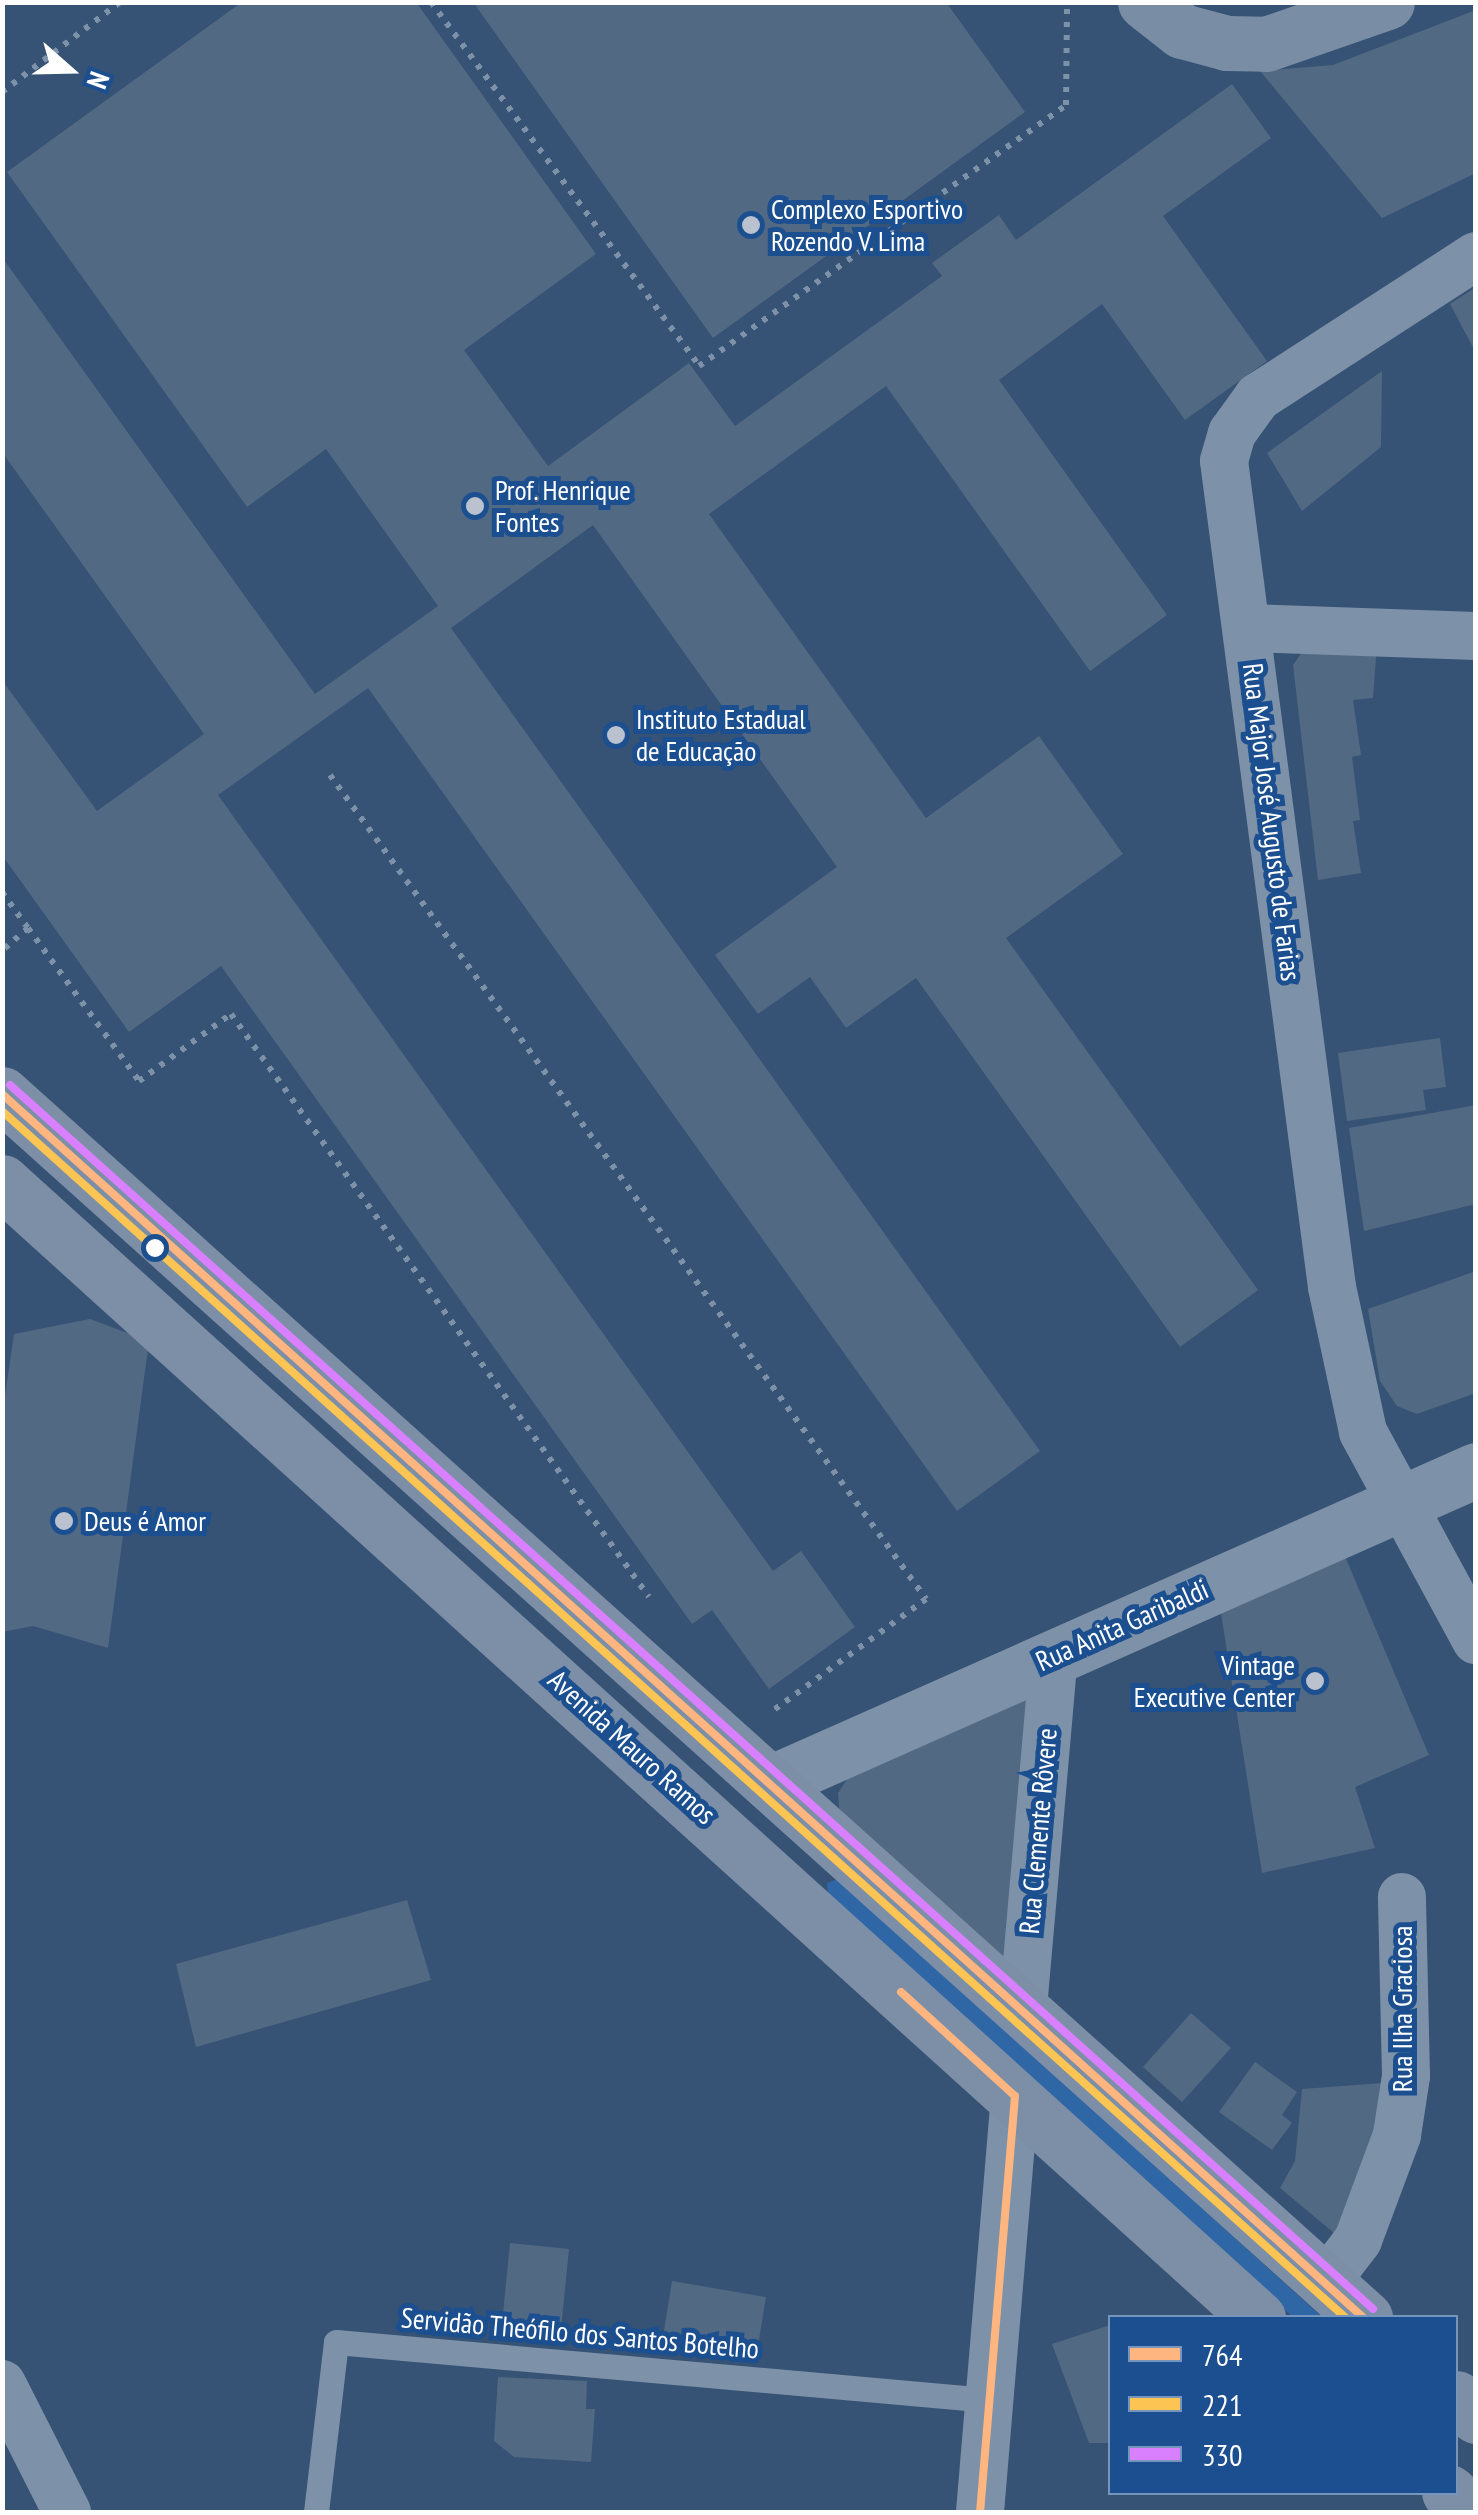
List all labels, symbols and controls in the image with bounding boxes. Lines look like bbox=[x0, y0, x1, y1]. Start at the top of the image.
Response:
north arrow bbox=[20, 20, 120, 120]
text: N bbox=[79, 67, 119, 94]
place label: Complexo Esportivo Rozendo V. Lima bbox=[771, 192, 963, 258]
marker: Complexo Esportivo Rozendo V. Lima bbox=[740, 214, 762, 236]
place label: Prof. Henrique Fontes bbox=[495, 473, 633, 539]
marker: Prof. Henrique Fontes bbox=[464, 495, 486, 517]
street label: Rua Major José Augusto de Farias bbox=[1236, 661, 1308, 983]
place label: Instituto Estadual de Educação bbox=[636, 702, 806, 768]
marker: Instituto Estadual de Educação bbox=[605, 724, 627, 746]
unlabelled marker bbox=[145, 1238, 165, 1258]
place label: Deus é Amor bbox=[84, 1504, 207, 1538]
marker: Deus é Amor bbox=[53, 1510, 75, 1532]
street label: Rua Anita Garibaldi bbox=[1030, 1572, 1214, 1678]
place label: Vintage Executive Center bbox=[1134, 1648, 1295, 1714]
street label: Avenida Mauro Ramos bbox=[541, 1663, 723, 1831]
marker: Vintage Executive Center bbox=[1304, 1670, 1326, 1692]
street label: Rua Clemente Rôvere bbox=[1012, 1727, 1064, 1935]
street label: Rua Ilha Graciosa bbox=[1385, 1926, 1419, 2092]
street label: Servidão Theófilo dos Santos Botelho bbox=[399, 2301, 761, 2365]
legend bbox=[1108, 2315, 1458, 2495]
text: 764 bbox=[1202, 2335, 1243, 2374]
text: 221 bbox=[1202, 2385, 1243, 2424]
text: 330 bbox=[1202, 2435, 1243, 2474]

